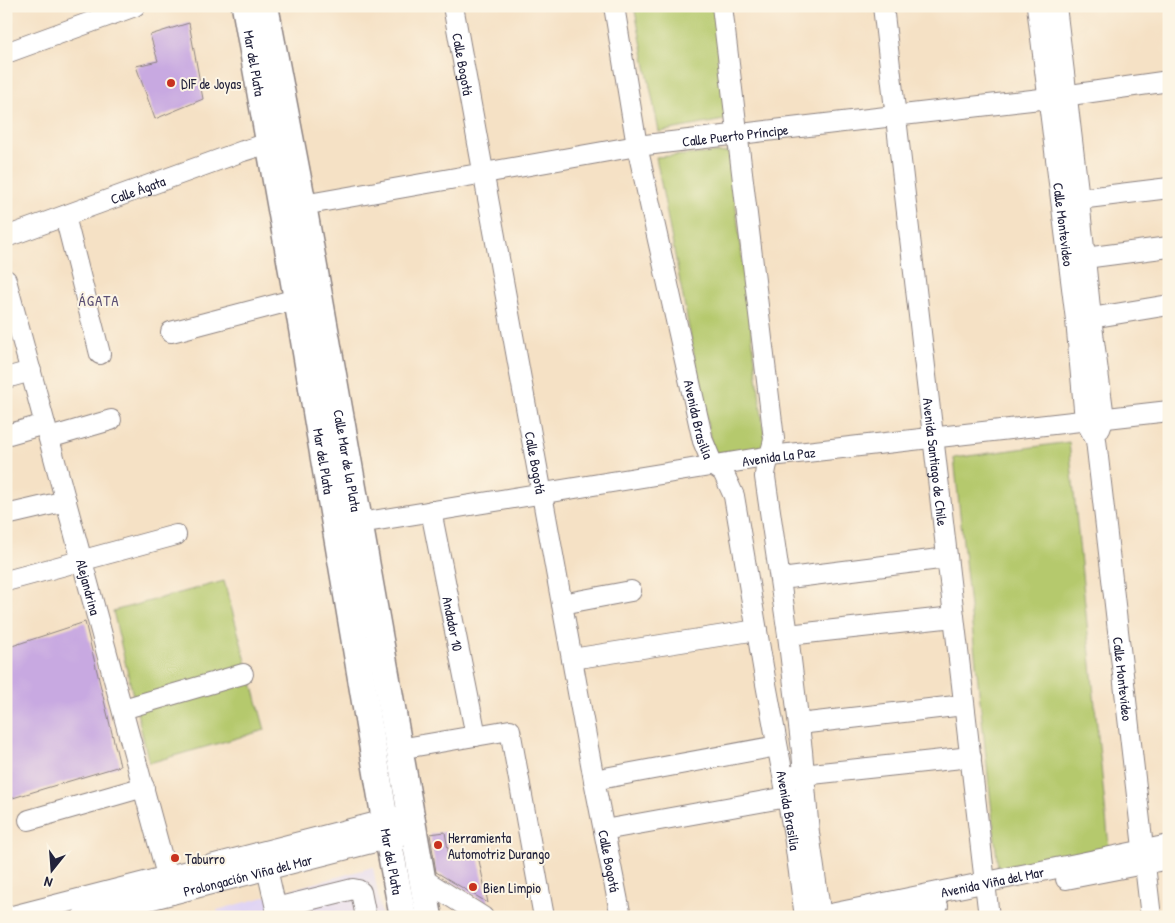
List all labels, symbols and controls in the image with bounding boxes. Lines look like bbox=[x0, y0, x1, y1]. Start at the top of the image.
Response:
street label: Mar del Plata bbox=[240, 29, 270, 98]
street label: Calle Bogotá bbox=[449, 31, 479, 97]
place label: DIF de Joyas bbox=[181, 74, 241, 94]
marker: DIF de Joyas bbox=[165, 77, 177, 89]
street label: Calle Puerto Príncipe bbox=[681, 119, 790, 150]
street label: Calle Ágata bbox=[108, 170, 168, 208]
street label: Calle Montevideo bbox=[1049, 181, 1079, 268]
district label: ÁGATA bbox=[78, 290, 120, 311]
street label: Avenida Brasilia bbox=[680, 378, 719, 462]
street label: Avenida Santiago de Chile bbox=[919, 397, 953, 527]
street label: Calle Mar de la Plata bbox=[330, 408, 367, 514]
street label: Mar del Plata bbox=[309, 427, 339, 496]
street label: Calle Bogotá bbox=[521, 430, 551, 496]
street label: Avenida La Paz bbox=[740, 442, 816, 470]
street label: Alejandrina bbox=[72, 557, 106, 618]
street label: Andador 10 bbox=[439, 595, 468, 653]
street label: Calle Montevideo bbox=[1109, 636, 1138, 722]
street label: Avenida Brasilia bbox=[773, 769, 806, 852]
street label: Mar del Plata bbox=[377, 827, 408, 896]
place label: Herramienta Automotriz Durango bbox=[448, 828, 550, 864]
street label: Calle Bogotá bbox=[594, 828, 625, 894]
marker: Herramienta Automotriz Durango bbox=[432, 839, 444, 851]
north arrow bbox=[28, 846, 78, 896]
street label: Prolongación Viña del Mar bbox=[181, 849, 315, 900]
place label: Taburro bbox=[185, 849, 225, 868]
marker: Taburro bbox=[169, 852, 181, 864]
street label: Avenida Viña del Mar bbox=[939, 861, 1046, 901]
text: N bbox=[41, 873, 54, 893]
place label: Bien Limpio bbox=[483, 878, 541, 898]
marker: Bien Limpio bbox=[467, 881, 479, 893]

